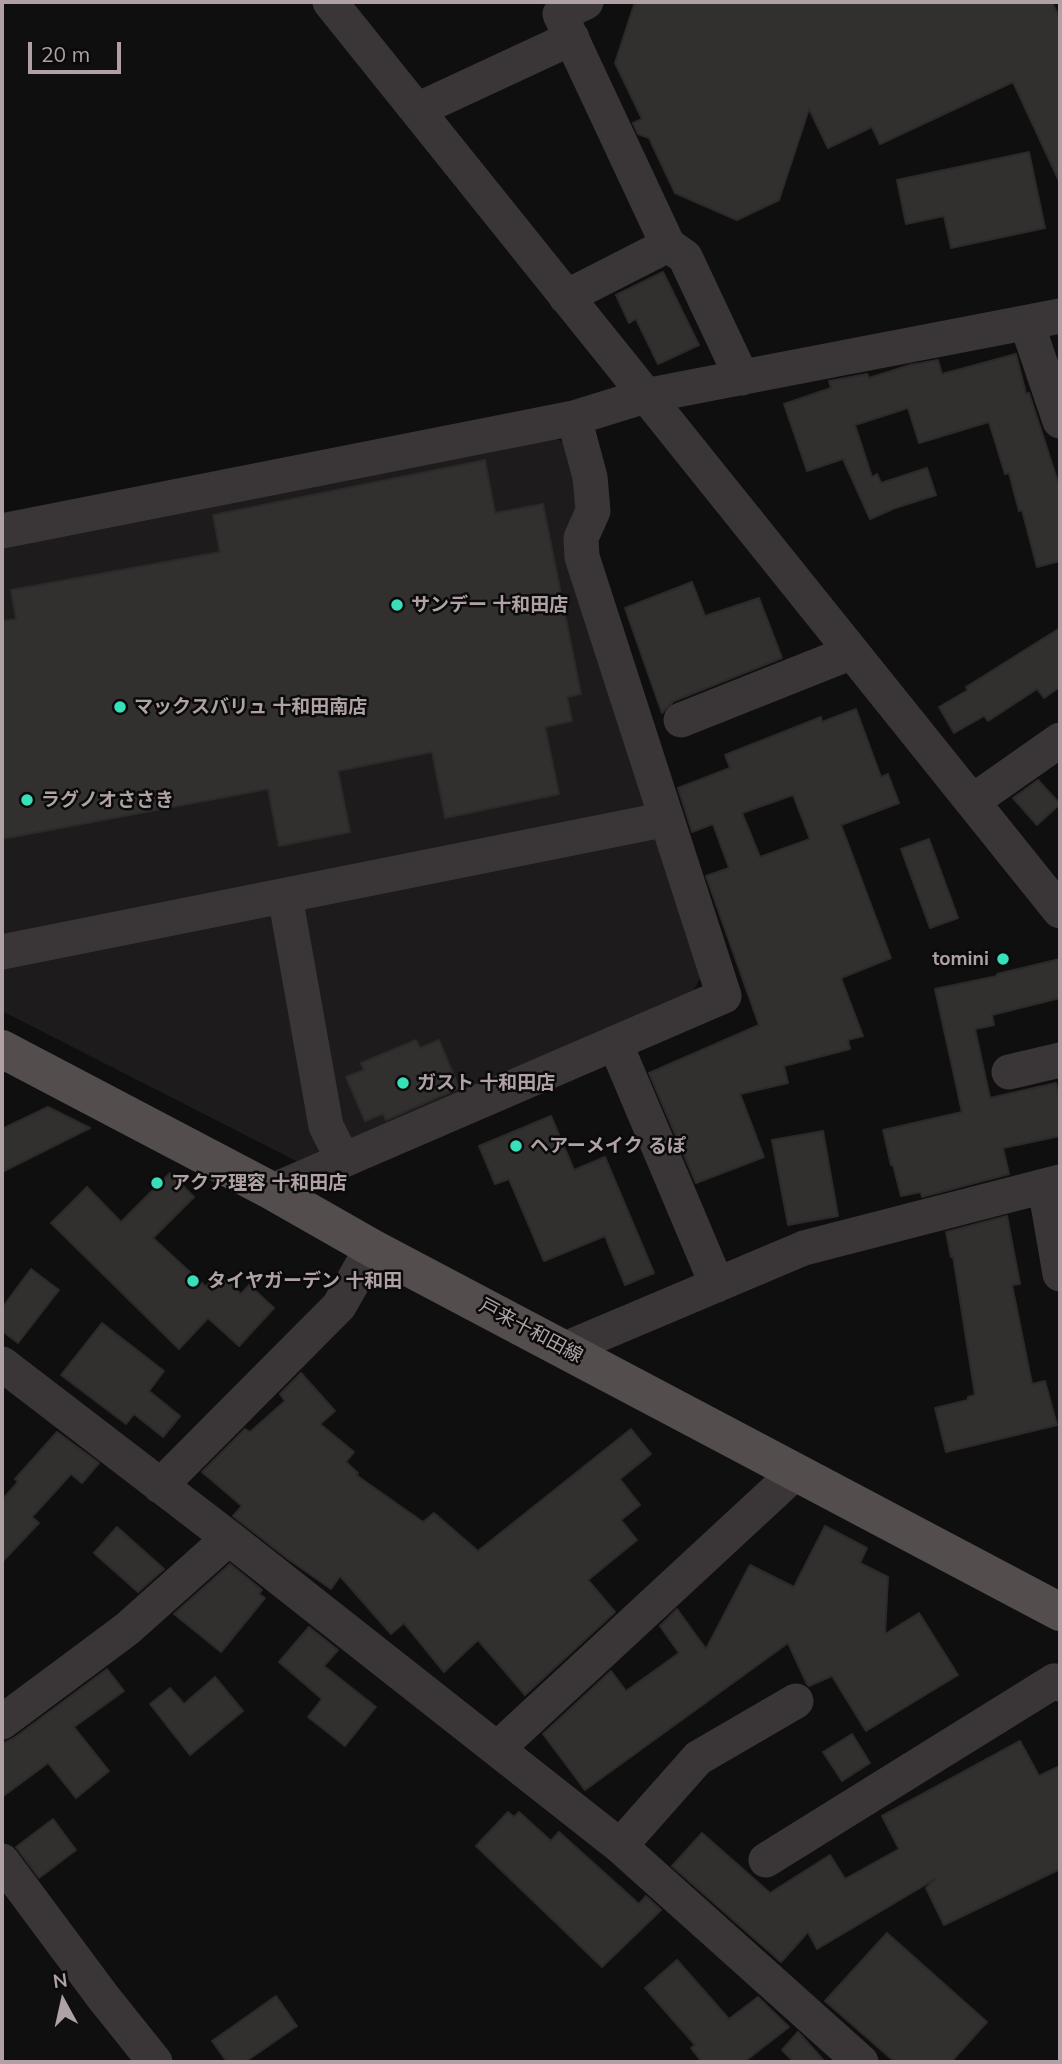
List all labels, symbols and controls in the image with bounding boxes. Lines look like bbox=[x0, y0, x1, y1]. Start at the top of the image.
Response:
scale bar bbox=[32, 28, 124, 72]
text: 20 m bbox=[41, 41, 90, 67]
place label: サンデー 十和田店 bbox=[411, 594, 568, 616]
marker: サンデー 十和田店 bbox=[389, 597, 405, 613]
place label: マックスバリュ 十和田南店 bbox=[134, 696, 367, 718]
marker: マックスバリュ 十和田南店 bbox=[112, 699, 128, 715]
place label: ラグノオささき bbox=[41, 789, 174, 811]
marker: ラグノオささき bbox=[19, 792, 35, 808]
place label: tomini bbox=[932, 948, 989, 970]
marker: tomini bbox=[995, 951, 1011, 967]
place label: ガスト 十和田店 bbox=[417, 1072, 555, 1094]
marker: ガスト 十和田店 bbox=[395, 1075, 411, 1091]
place label: ヘアーメイク るぽ bbox=[530, 1135, 686, 1157]
marker: ヘアーメイク るぽ bbox=[508, 1138, 524, 1154]
place label: アクア理容 十和田店 bbox=[171, 1172, 347, 1194]
marker: アクア理容 十和田店 bbox=[149, 1175, 165, 1191]
place label: タイヤガーデン 十和田 bbox=[207, 1270, 402, 1292]
marker: タイヤガーデン 十和田 bbox=[185, 1273, 201, 1289]
street label: 戸来十和田線 bbox=[475, 1294, 587, 1368]
north arrow bbox=[28, 1966, 98, 2036]
text: N bbox=[51, 1967, 69, 1993]

